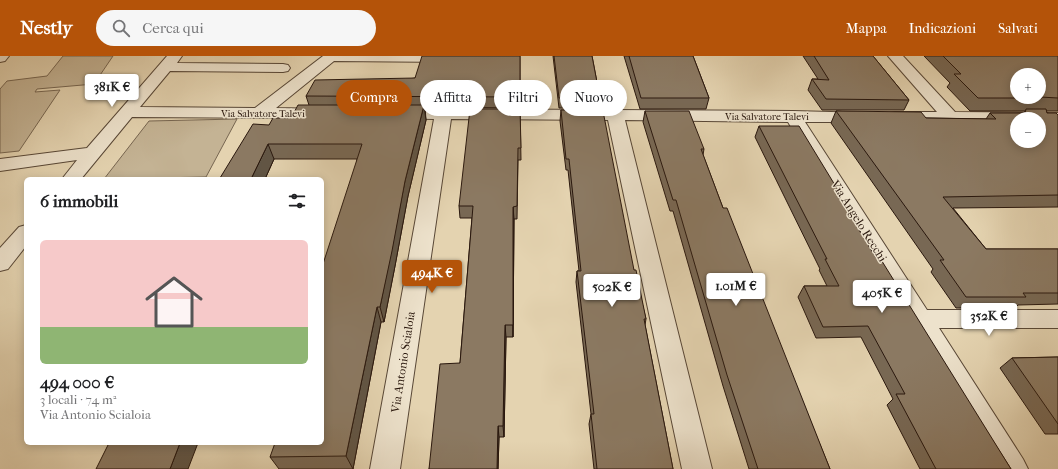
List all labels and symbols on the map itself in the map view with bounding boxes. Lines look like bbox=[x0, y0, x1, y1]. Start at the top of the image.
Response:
pin: 381K € bbox=[79, 74, 145, 108]
street label: Via Salvatore Talevi bbox=[220, 108, 305, 120]
street label: Via Salvatore Talevi bbox=[724, 111, 809, 123]
street label: Via Angelo Recchi bbox=[828, 177, 890, 265]
pin: 494K € bbox=[399, 260, 465, 294]
pin: 1.01M € bbox=[699, 273, 773, 307]
pin: 502K € bbox=[579, 274, 645, 308]
pin: 405K € bbox=[849, 280, 915, 314]
pin: 352K € bbox=[956, 303, 1022, 337]
street label: Via Antonio Scialoia bbox=[388, 310, 418, 415]

